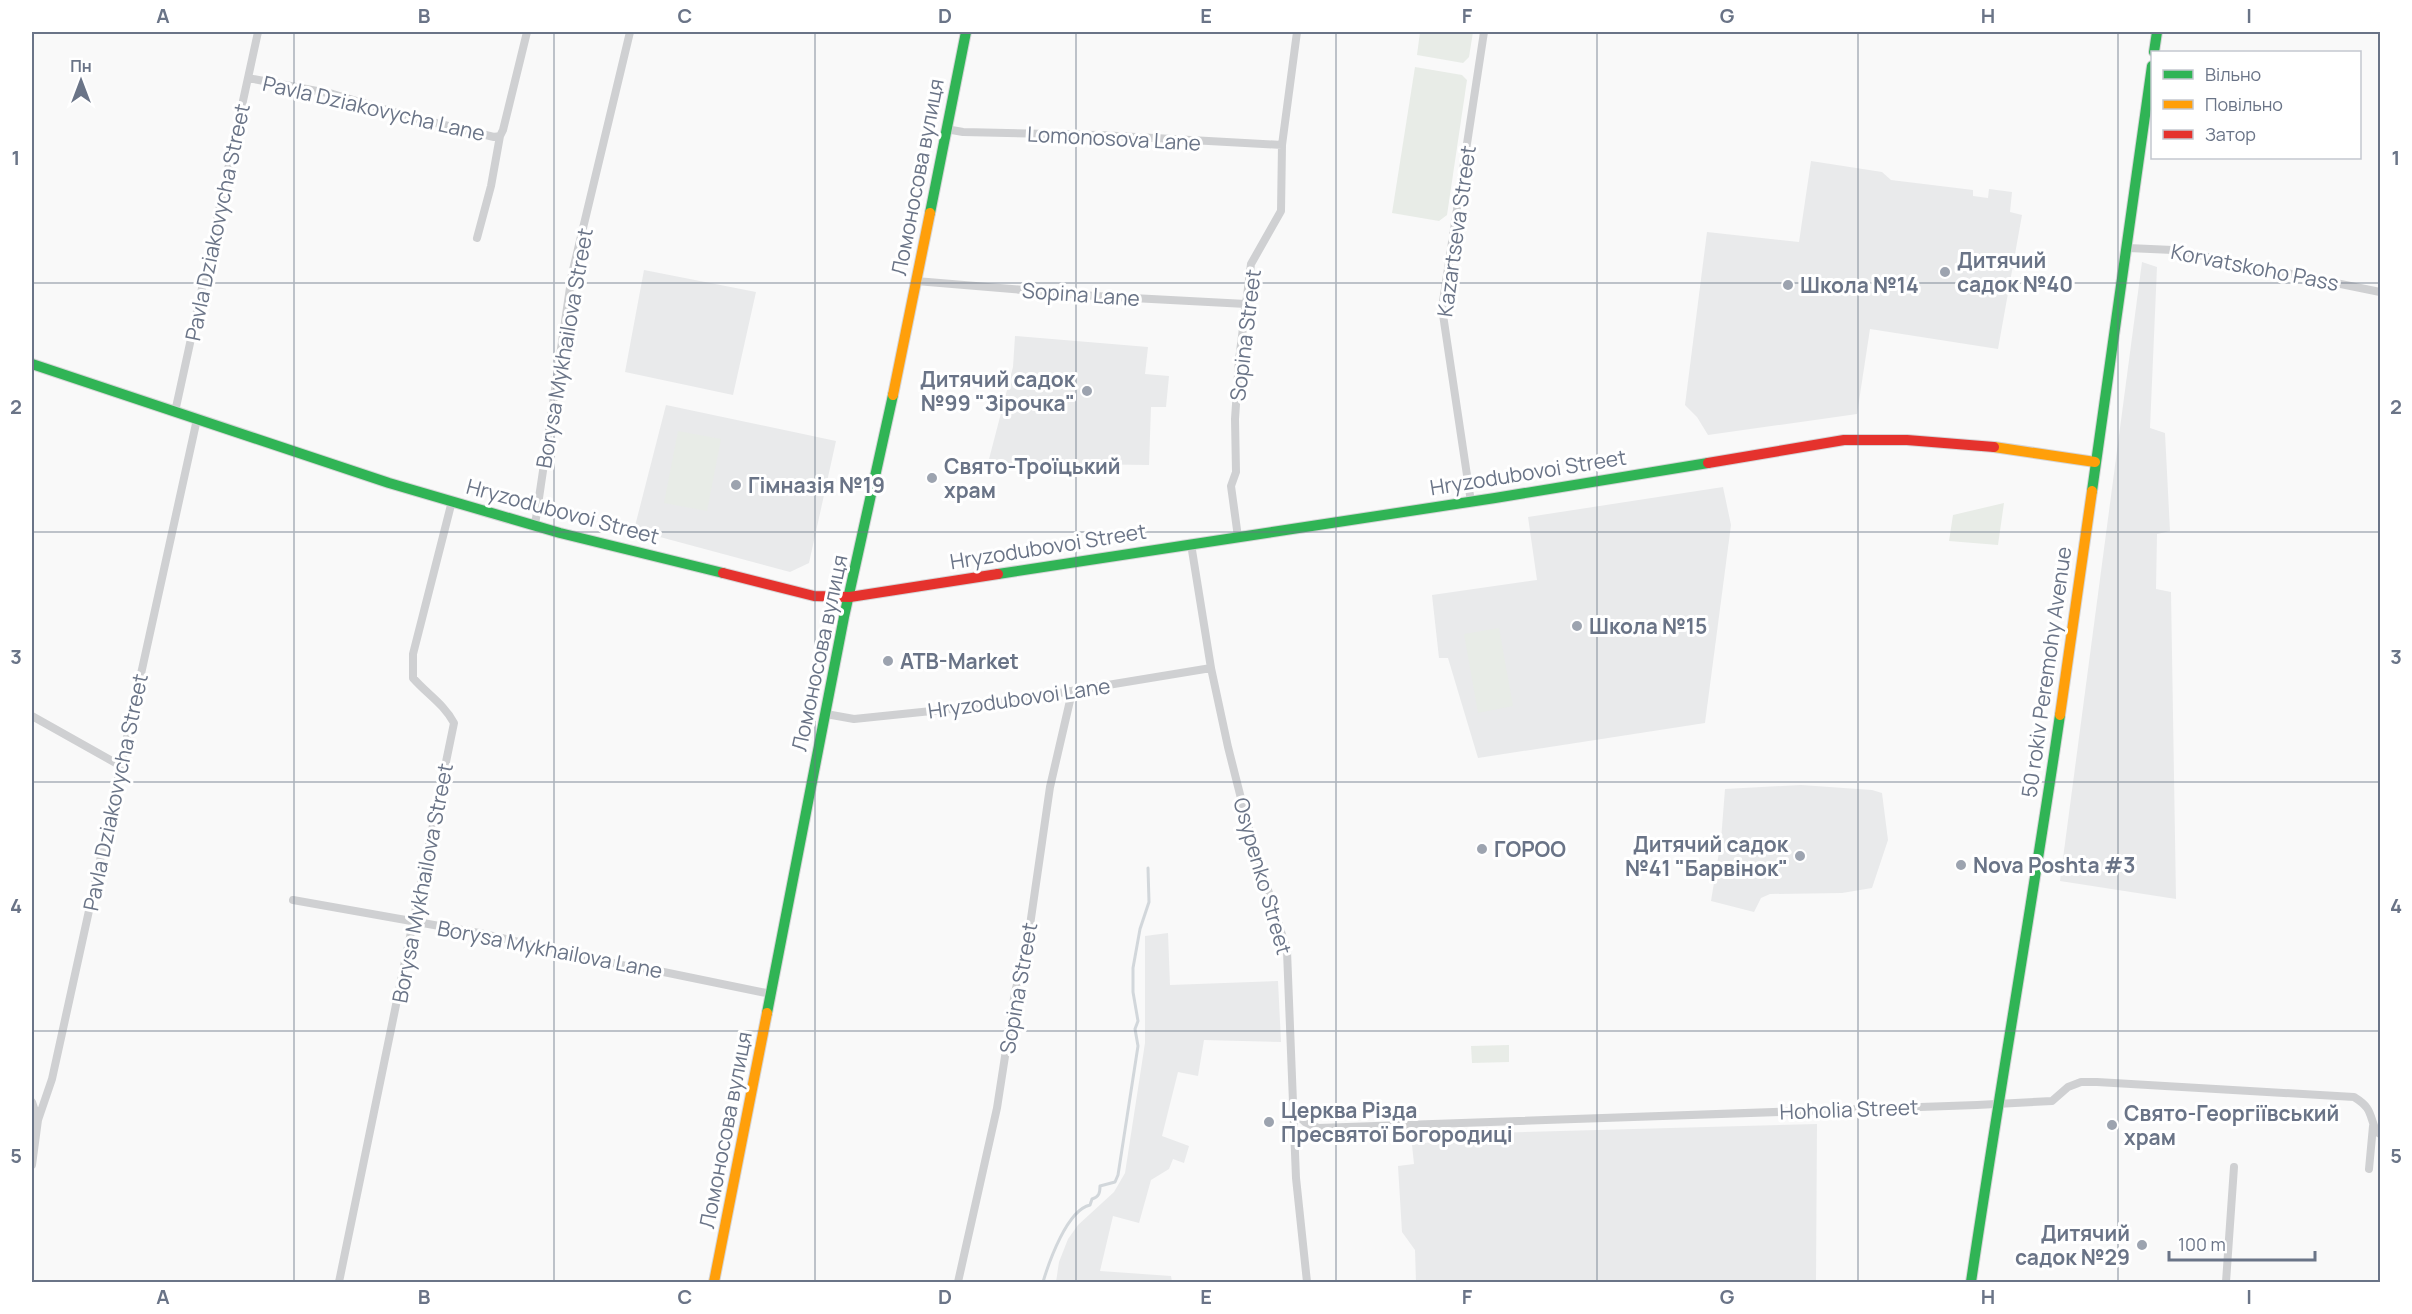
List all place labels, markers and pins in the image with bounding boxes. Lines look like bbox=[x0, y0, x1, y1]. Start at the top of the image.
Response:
place label: Дитячий садок №40 bbox=[1957, 246, 2073, 298]
marker: Дитячий садок №40 bbox=[1938, 265, 1952, 279]
place label: Школа №14 bbox=[1800, 271, 1919, 299]
marker: Школа №14 bbox=[1781, 278, 1795, 292]
place label: Дитячий садок №99 "Зірочка" bbox=[920, 365, 1076, 417]
marker: Дитячий садок №99 "Зірочка" bbox=[1080, 384, 1094, 398]
place label: Свято-Троїцький храм bbox=[944, 452, 1121, 504]
place label: Гімназія №19 bbox=[748, 471, 885, 499]
marker: Свято-Троїцький храм bbox=[925, 471, 939, 485]
marker: Гімназія №19 bbox=[729, 478, 743, 492]
place label: Школа №15 bbox=[1589, 612, 1707, 640]
marker: Школа №15 bbox=[1570, 619, 1584, 633]
place label: ATB-Market bbox=[900, 647, 1019, 675]
marker: ATB-Market bbox=[881, 654, 895, 668]
place label: Дитячий садок №41 "Барвінок" bbox=[1625, 830, 1789, 882]
place label: ГОРОО bbox=[1494, 835, 1566, 863]
marker: ГОРОО bbox=[1475, 842, 1489, 856]
marker: Дитячий садок №41 "Барвінок" bbox=[1793, 849, 1807, 863]
place label: Nova Poshta #3 bbox=[1973, 851, 2136, 879]
marker: Nova Poshta #3 bbox=[1954, 858, 1968, 872]
place label: Церква Різда Пресвятої Богородиці bbox=[1281, 1096, 1513, 1148]
place label: Свято-Георгіївський храм bbox=[2124, 1099, 2339, 1151]
marker: Церква Різда Пресвятої Богородиці bbox=[1262, 1115, 1276, 1129]
marker: Свято-Георгіївський храм bbox=[2105, 1118, 2119, 1132]
place label: Дитячий садок №29 bbox=[2015, 1219, 2130, 1271]
marker: Дитячий садок №29 bbox=[2135, 1238, 2149, 1252]

